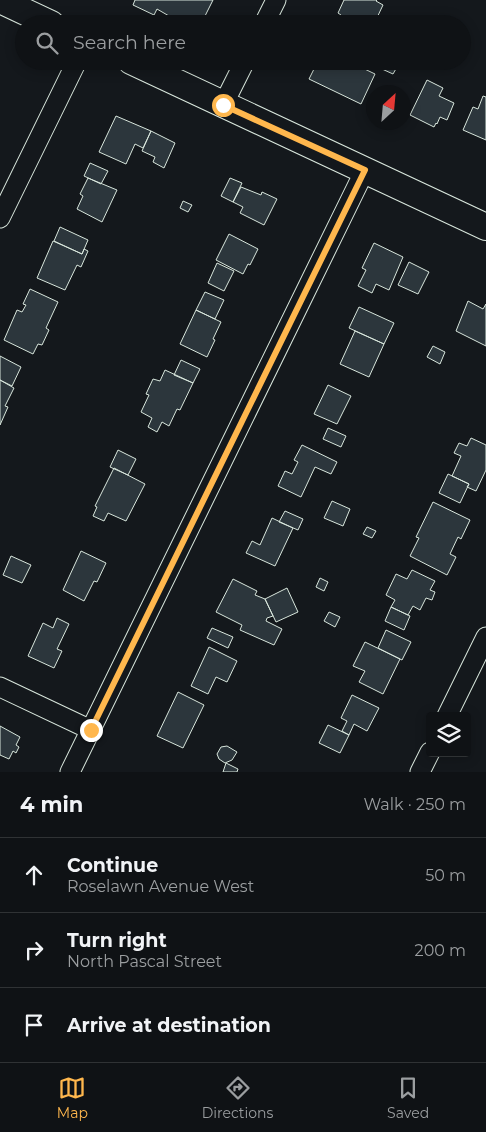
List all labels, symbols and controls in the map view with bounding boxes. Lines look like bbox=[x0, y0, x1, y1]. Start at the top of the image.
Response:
search box bbox=[15, 15, 471, 70]
icon: search bbox=[33, 29, 61, 57]
text: Search here bbox=[73, 31, 186, 54]
north arrow bbox=[366, 85, 411, 130]
route start bbox=[212, 94, 235, 117]
map controls bbox=[426, 712, 471, 757]
button: layers bbox=[426, 712, 471, 757]
route end bbox=[80, 719, 103, 742]
text: 4 min bbox=[20, 792, 83, 817]
text: Walk · 250 m bbox=[363, 795, 466, 814]
text: Continue bbox=[67, 854, 158, 877]
icon: ahead bbox=[20, 861, 48, 889]
text: 50 m bbox=[425, 866, 466, 885]
text: Roselawn Avenue West bbox=[67, 877, 254, 896]
text: Turn right bbox=[67, 929, 167, 952]
icon: right bbox=[20, 936, 48, 964]
text: 200 m bbox=[415, 941, 466, 960]
text: North Pascal Street bbox=[67, 952, 222, 971]
icon: arrive bbox=[20, 1011, 48, 1039]
text: Arrive at destination bbox=[67, 1014, 271, 1037]
tab: Map bbox=[57, 1074, 88, 1122]
tab: Directions bbox=[202, 1074, 273, 1122]
tab: Saved bbox=[387, 1074, 429, 1122]

